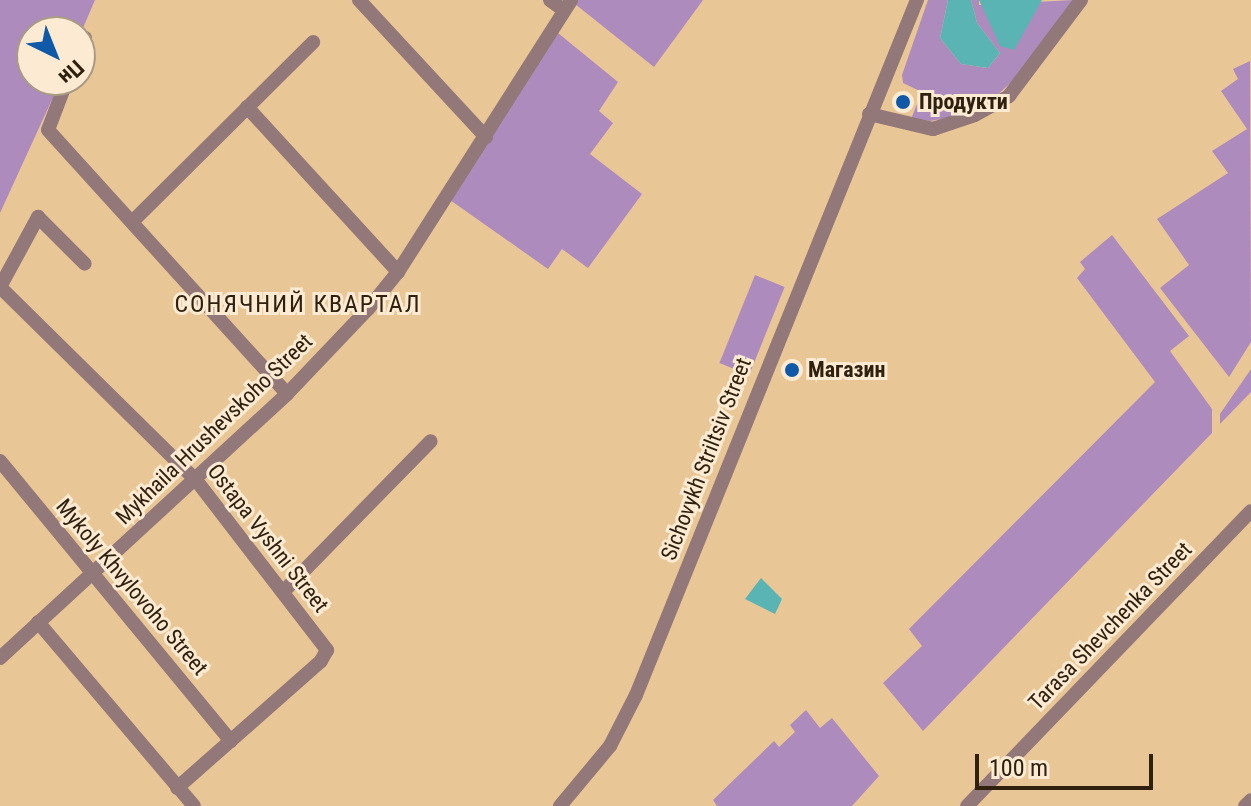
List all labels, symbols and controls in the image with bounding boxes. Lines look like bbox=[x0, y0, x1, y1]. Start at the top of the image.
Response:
north arrow bbox=[16, 16, 96, 96]
text: Пн bbox=[54, 55, 89, 90]
place label: Продукти bbox=[919, 89, 1008, 115]
marker: Продукти bbox=[894, 93, 912, 111]
district label: СОНЯЧНИЙ КВАРТАЛ bbox=[174, 291, 422, 319]
street label: Mykhaila Hrushevskoho Street bbox=[110, 328, 318, 530]
street label: Sichovykh Striltsiv Street bbox=[655, 354, 757, 564]
place label: Магазин bbox=[808, 357, 886, 383]
marker: Магазин bbox=[783, 361, 801, 379]
street label: Ostapa Vyshni Street bbox=[202, 459, 334, 617]
street label: Mykoly Khvylovoho Street bbox=[51, 494, 213, 680]
street label: Tarasa Shevchenka Street bbox=[1023, 536, 1197, 716]
scale bar bbox=[979, 738, 1157, 788]
text: 100 m bbox=[989, 754, 1048, 782]

